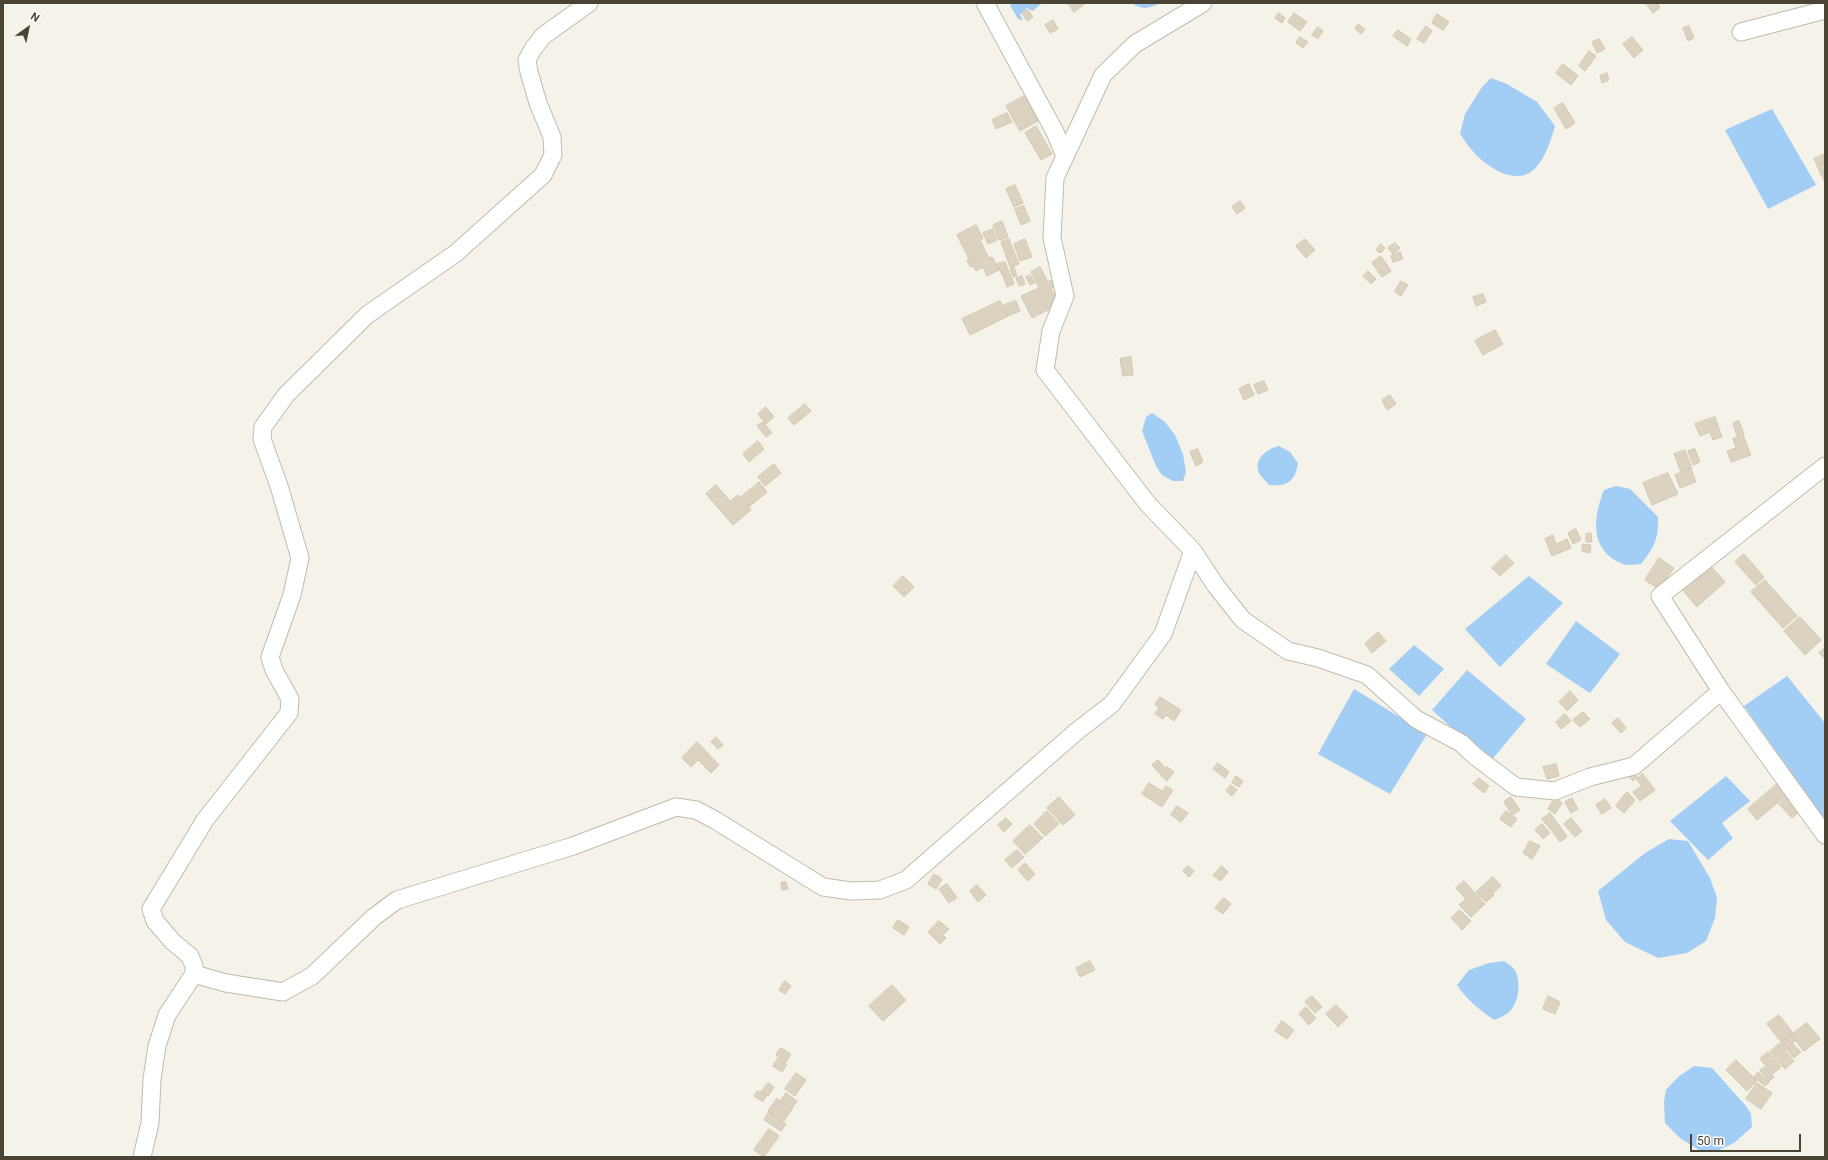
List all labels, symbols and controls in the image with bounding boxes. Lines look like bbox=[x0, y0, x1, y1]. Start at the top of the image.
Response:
north arrow bbox=[8, 8, 48, 48]
text: N bbox=[28, 10, 42, 25]
scale bar bbox=[1692, 1126, 1803, 1152]
text: 50 m bbox=[1697, 1134, 1724, 1148]

